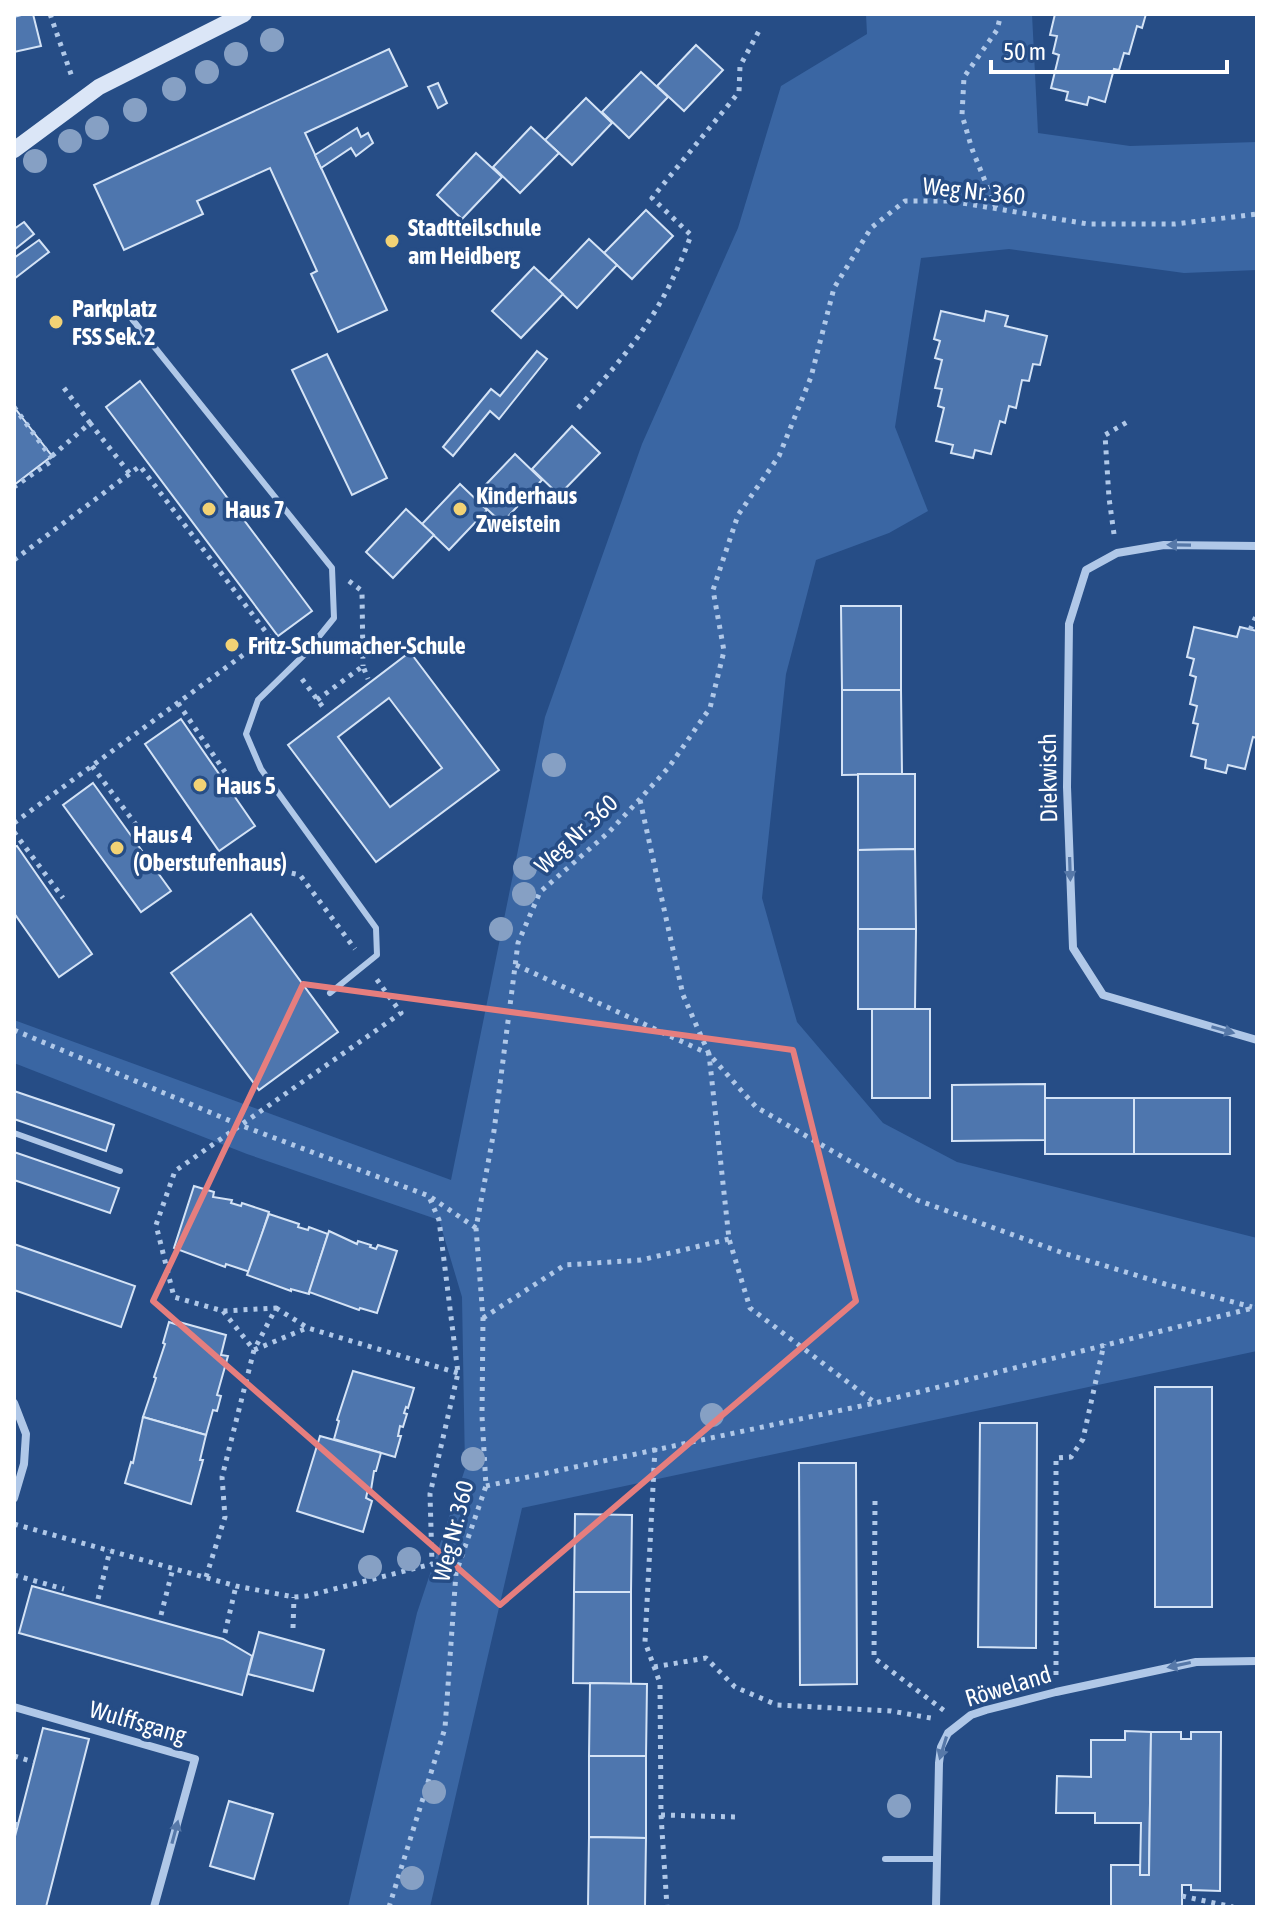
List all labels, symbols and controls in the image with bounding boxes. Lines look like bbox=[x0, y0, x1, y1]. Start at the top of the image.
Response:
scale bar bbox=[991, 24, 1227, 74]
text: 50 m bbox=[1003, 38, 1046, 65]
street label: Weg Nr. 360 bbox=[921, 172, 1027, 210]
place label: Stadtteilschule am Heidberg bbox=[408, 214, 542, 269]
marker: Stadtteilschule am Heidberg bbox=[383, 232, 401, 250]
place label: Parkplatz FSS Sek. 2 bbox=[72, 295, 157, 350]
marker: Parkplatz FSS Sek. 2 bbox=[47, 313, 65, 331]
place label: Kinderhaus Zweistein bbox=[476, 482, 578, 537]
place label: Haus 7 bbox=[225, 496, 285, 523]
marker: Haus 7 bbox=[200, 500, 218, 518]
marker: Kinderhaus Zweistein bbox=[451, 500, 469, 518]
one-way arrow bbox=[1166, 539, 1191, 551]
place label: Fritz-Schumacher-Schule bbox=[248, 632, 466, 659]
marker: Fritz-Schumacher-Schule bbox=[223, 636, 241, 654]
street label: Diekwisch bbox=[1034, 733, 1062, 823]
place label: Haus 5 bbox=[216, 772, 276, 799]
marker: Haus 5 bbox=[191, 776, 209, 794]
street label: Weg Nr. 360 bbox=[529, 789, 623, 879]
place label: Haus 4 (Oberstufenhaus) bbox=[133, 821, 287, 876]
marker: Haus 4 (Oberstufenhaus) bbox=[108, 839, 126, 857]
one-way arrow bbox=[1064, 857, 1077, 882]
one-way arrow bbox=[1211, 1025, 1236, 1037]
street label: Weg Nr. 360 bbox=[427, 1478, 479, 1584]
one-way arrow bbox=[1167, 1659, 1192, 1672]
street label: Röweland bbox=[962, 1660, 1054, 1712]
street label: Wulffsgang bbox=[86, 1695, 190, 1749]
one-way arrow bbox=[936, 1737, 949, 1761]
one-way arrow bbox=[169, 1819, 181, 1844]

